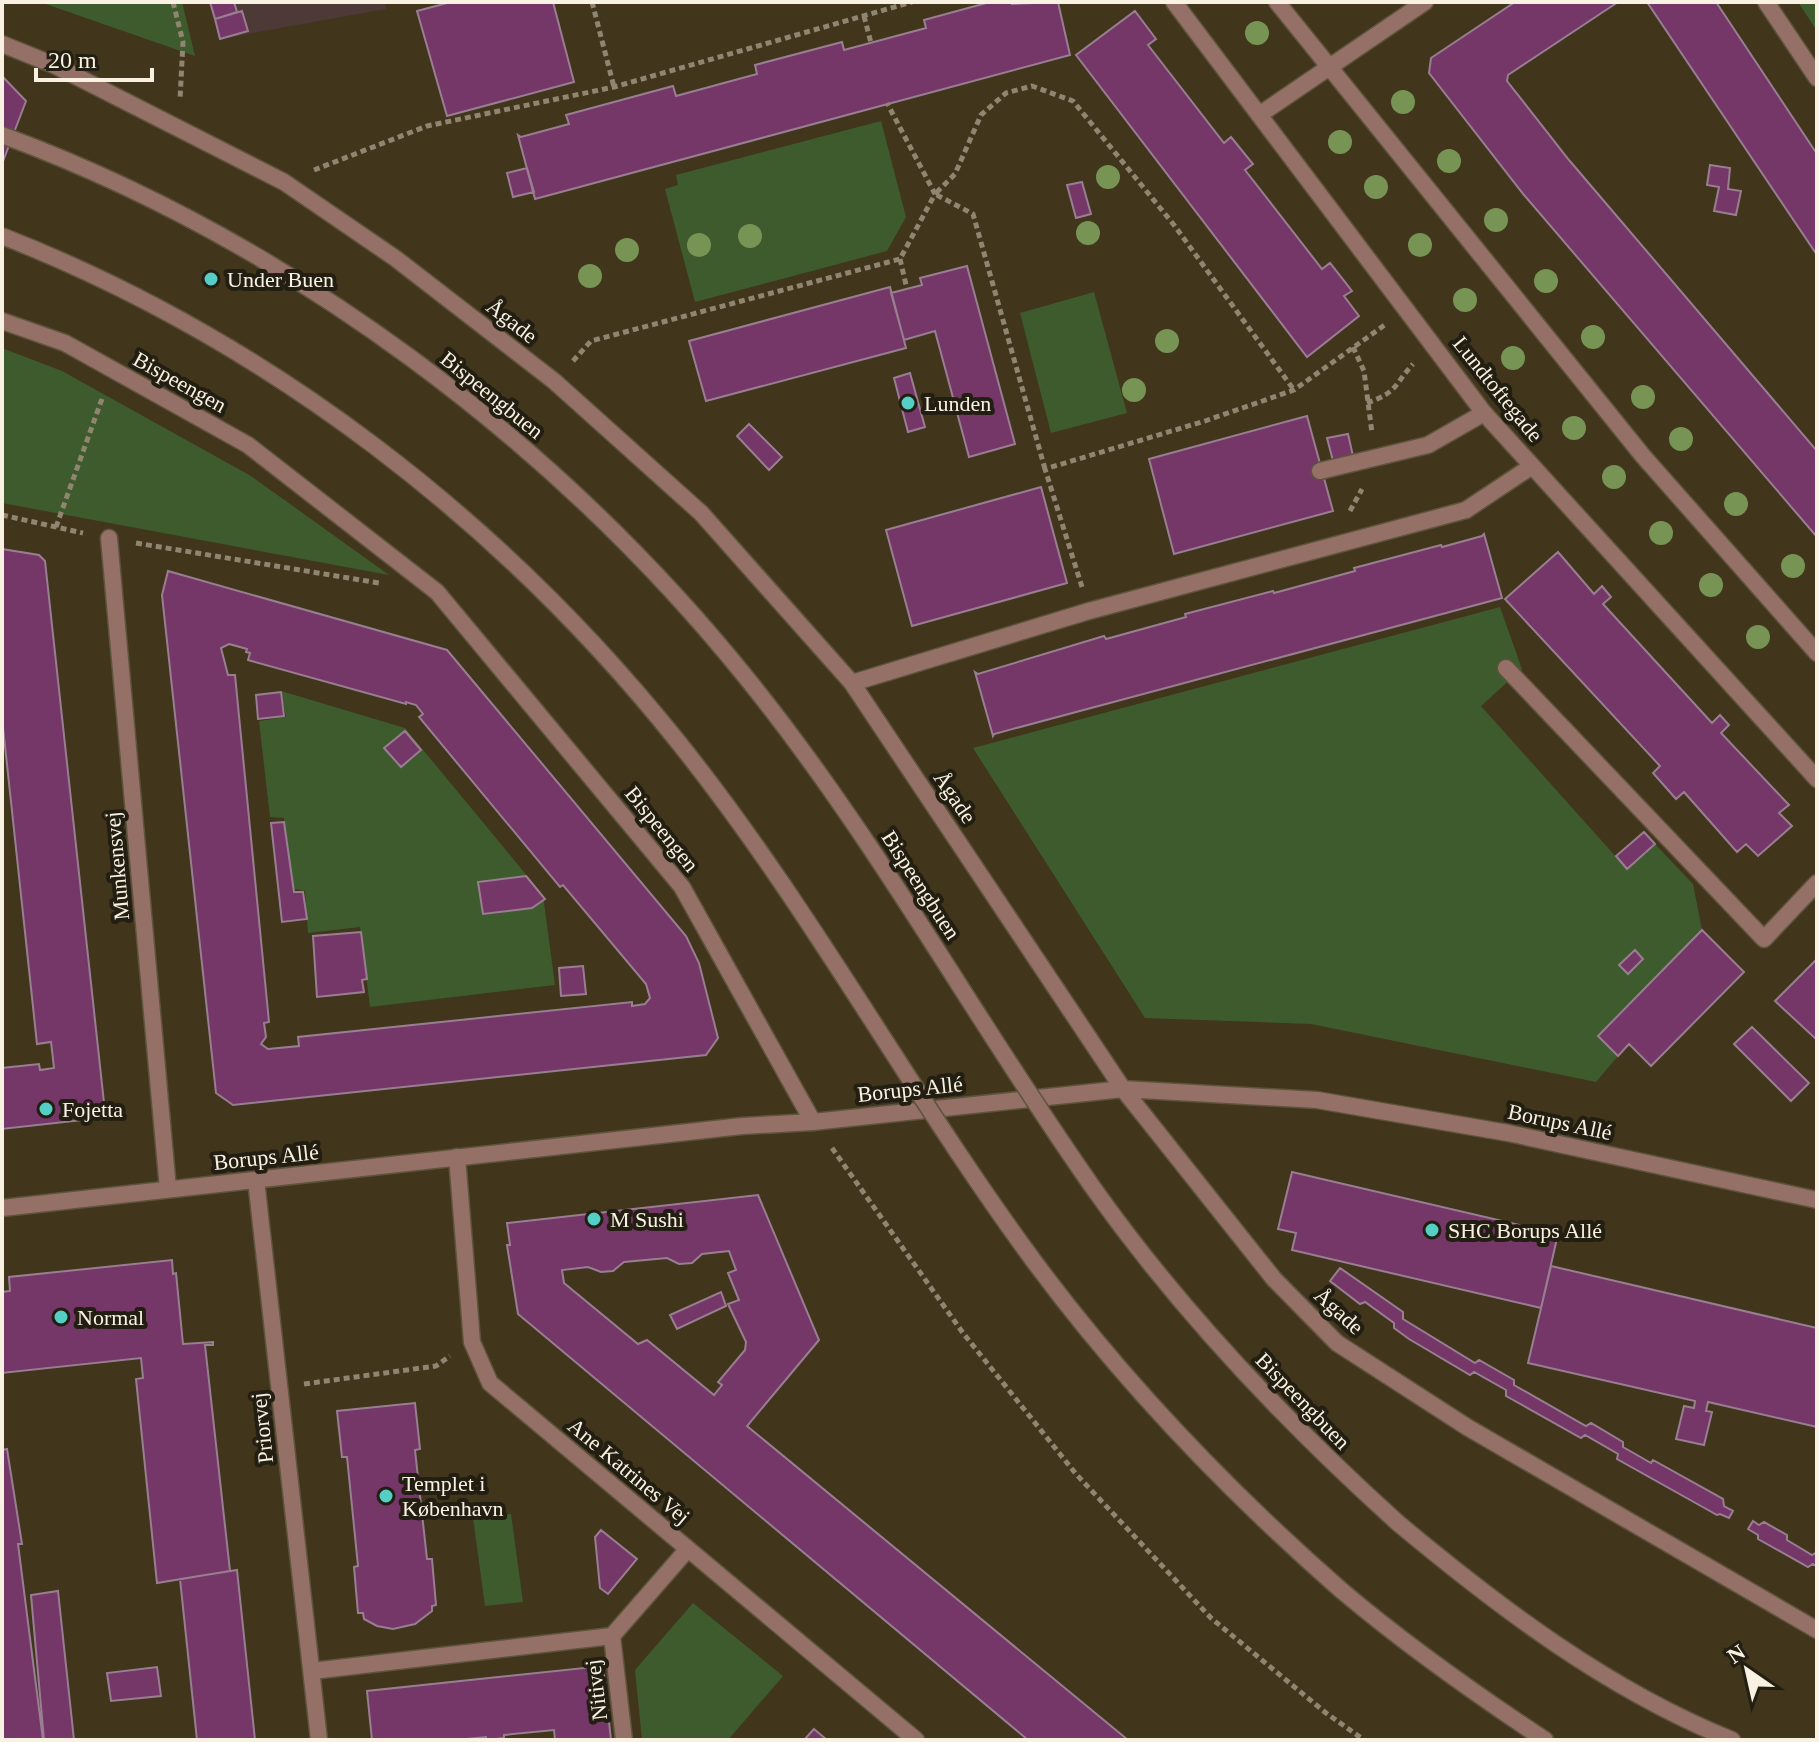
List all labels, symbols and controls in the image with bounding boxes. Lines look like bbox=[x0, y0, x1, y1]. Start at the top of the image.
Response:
scale bar bbox=[36, 32, 152, 82]
text: 20 m bbox=[48, 47, 97, 73]
place label: Under Buen bbox=[227, 267, 334, 292]
marker: Under Buen bbox=[202, 270, 220, 288]
street label: Ågade bbox=[482, 293, 542, 349]
street label: Lundtoftegade bbox=[1448, 331, 1548, 447]
street label: Bispeengen bbox=[129, 346, 231, 418]
street label: Bispeengbuen bbox=[436, 346, 548, 444]
place label: Lunden bbox=[924, 391, 991, 416]
marker: Lunden bbox=[899, 394, 917, 412]
street label: Ågade bbox=[929, 766, 981, 828]
street label: Bispeengen bbox=[620, 781, 704, 877]
street label: Munkensvej bbox=[100, 811, 134, 921]
street label: Bispeengbuen bbox=[877, 826, 965, 944]
street label: Borups Allé bbox=[856, 1071, 964, 1107]
place label: Fojetta bbox=[62, 1097, 123, 1122]
street label: Borups Allé bbox=[1506, 1099, 1614, 1145]
marker: Fojetta bbox=[37, 1100, 55, 1118]
street label: Borups Allé bbox=[212, 1139, 320, 1175]
place label: M Sushi bbox=[610, 1207, 684, 1232]
marker: M Sushi bbox=[585, 1210, 603, 1228]
place label: SHC Borups Allé bbox=[1448, 1218, 1602, 1243]
marker: SHC Borups Allé bbox=[1423, 1221, 1441, 1239]
street label: Ågade bbox=[1309, 1282, 1369, 1340]
place label: Normal bbox=[77, 1305, 144, 1330]
marker: Normal bbox=[52, 1308, 70, 1326]
street label: Bispeengbuen bbox=[1251, 1347, 1355, 1455]
street label: Priorvej bbox=[246, 1391, 278, 1465]
street label: Ane Katrines Vej bbox=[563, 1413, 695, 1529]
place label: Templet i København bbox=[402, 1471, 503, 1521]
marker: Templet i København bbox=[377, 1487, 395, 1505]
north arrow bbox=[1707, 1630, 1787, 1710]
text: N bbox=[1723, 1639, 1750, 1669]
street label: Nitivej bbox=[580, 1658, 612, 1722]

